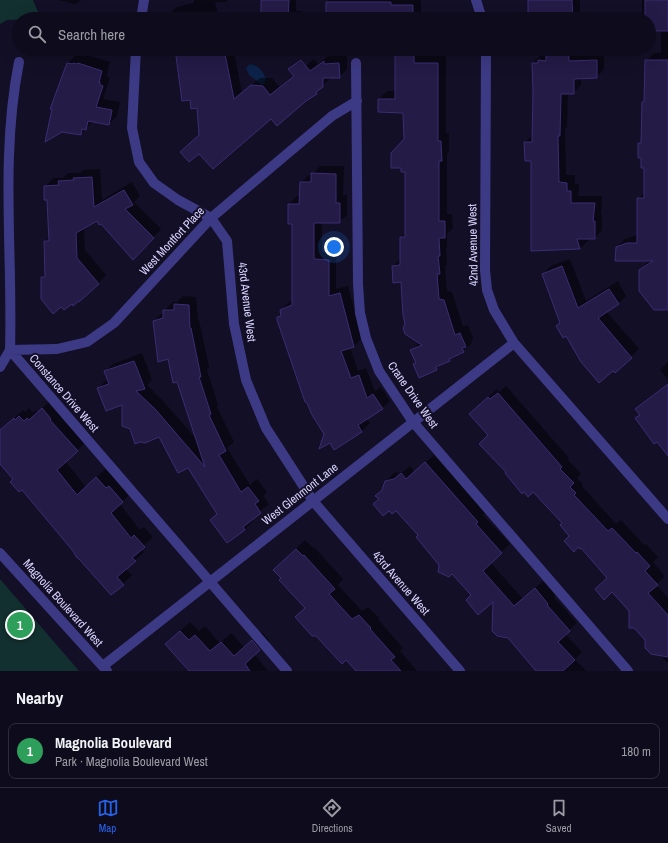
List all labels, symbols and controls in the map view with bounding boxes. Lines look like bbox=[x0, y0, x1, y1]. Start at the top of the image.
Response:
search box bbox=[12, 12, 656, 56]
icon: search bbox=[26, 23, 48, 45]
text: Search here bbox=[58, 24, 125, 45]
street label: West Montfort Place bbox=[136, 203, 208, 279]
street label: 42nd Avenue West bbox=[464, 203, 482, 286]
your location bbox=[324, 237, 344, 257]
street label: 43rd Avenue West bbox=[234, 261, 260, 343]
street label: Constance Drive West bbox=[26, 351, 102, 436]
street label: Crane Drive West bbox=[384, 358, 442, 432]
street label: West Glenmont Lane bbox=[259, 459, 341, 529]
street label: 43rd Avenue West bbox=[369, 548, 433, 619]
street label: Magnolia Boulevard West bbox=[19, 556, 107, 650]
pin: 1 bbox=[7, 610, 33, 640]
text: Nearby bbox=[16, 686, 63, 709]
text: Magnolia Boulevard bbox=[55, 732, 172, 753]
text: 1 bbox=[27, 743, 33, 760]
text: 180 m bbox=[621, 743, 651, 760]
text: Park · Magnolia Boulevard West bbox=[55, 753, 208, 770]
tab: Map bbox=[97, 797, 119, 835]
tab: Directions bbox=[312, 797, 353, 835]
tab: Saved bbox=[546, 797, 571, 835]

